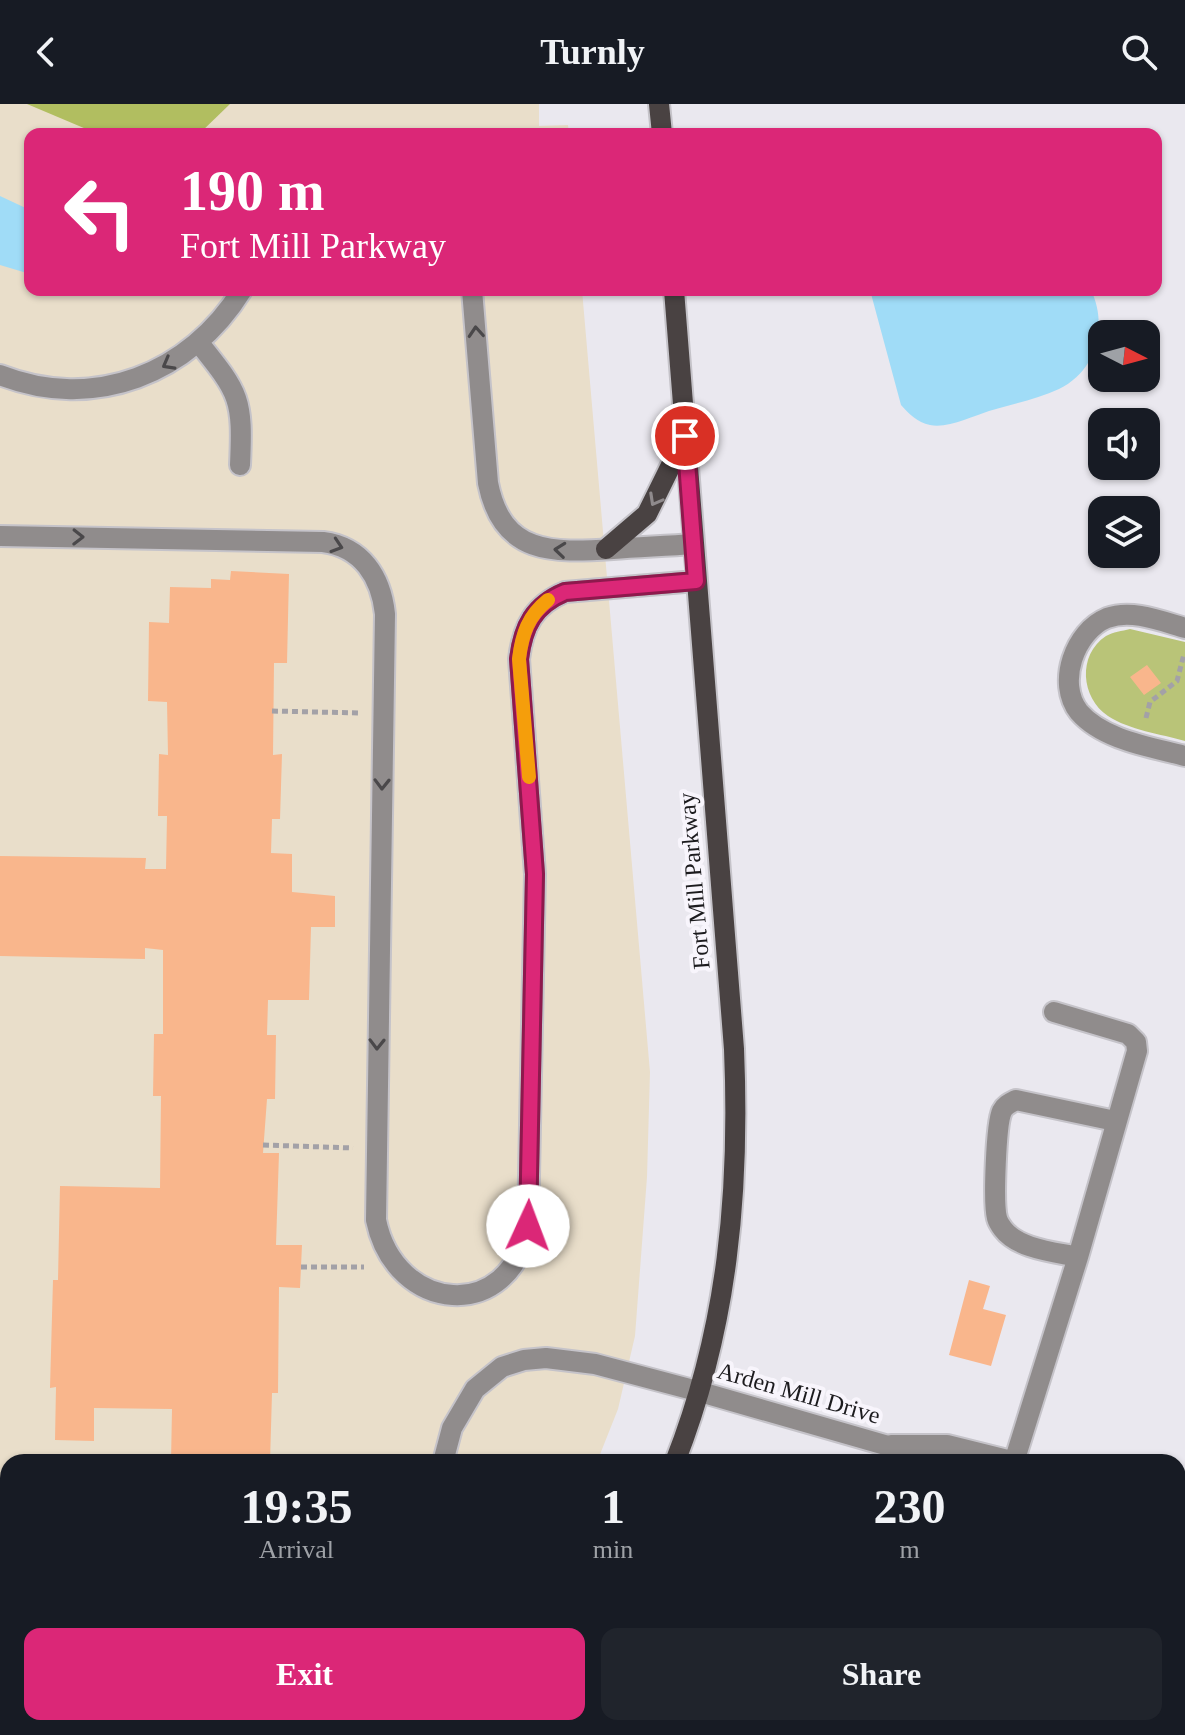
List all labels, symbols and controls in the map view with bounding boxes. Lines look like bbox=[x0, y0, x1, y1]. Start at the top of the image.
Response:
icon: back bbox=[24, 30, 68, 74]
icon: search bbox=[1117, 30, 1161, 74]
text: Turnly bbox=[540, 32, 645, 72]
icon: left bbox=[48, 160, 152, 264]
text: 190 m bbox=[180, 160, 325, 222]
text: Fort Mill Parkway bbox=[180, 226, 446, 266]
north arrow bbox=[1088, 320, 1160, 392]
map controls bbox=[1088, 320, 1160, 568]
one-way arrow bbox=[468, 325, 485, 338]
one-way arrow bbox=[161, 354, 176, 369]
pin bbox=[651, 402, 719, 470]
button: sound bbox=[1088, 408, 1160, 480]
icon: arrive bbox=[663, 414, 707, 458]
one-way arrow bbox=[649, 491, 665, 506]
button: layers bbox=[1088, 496, 1160, 568]
one-way arrow bbox=[72, 528, 85, 546]
one-way arrow bbox=[329, 537, 343, 553]
one-way arrow bbox=[553, 542, 566, 559]
one-way arrow bbox=[373, 778, 390, 791]
street label: Fort Mill Parkway bbox=[673, 792, 715, 970]
one-way arrow bbox=[369, 1038, 386, 1051]
position arrow bbox=[486, 1184, 570, 1268]
street label: Arden Mill Drive bbox=[715, 1357, 883, 1429]
text: 19:35 bbox=[240, 1480, 352, 1533]
text: 1 bbox=[601, 1480, 625, 1533]
text: 230 bbox=[874, 1480, 946, 1533]
text: Arrival bbox=[259, 1535, 334, 1564]
text: min bbox=[593, 1535, 633, 1564]
text: m bbox=[899, 1535, 920, 1564]
button: Exit bbox=[24, 1628, 585, 1720]
button: Share bbox=[601, 1628, 1162, 1720]

